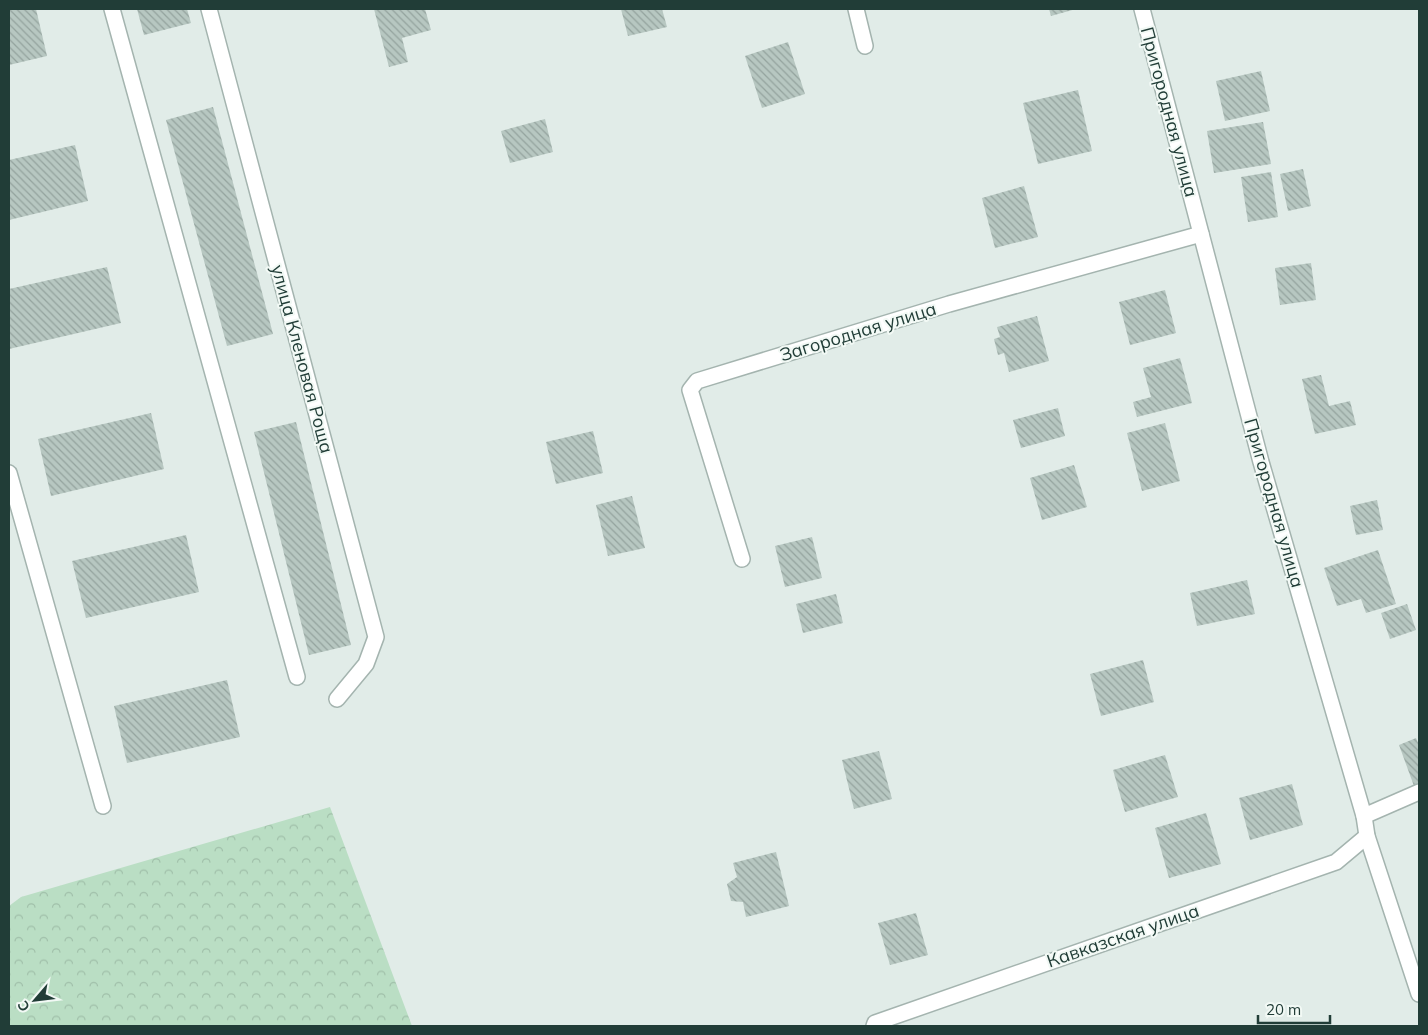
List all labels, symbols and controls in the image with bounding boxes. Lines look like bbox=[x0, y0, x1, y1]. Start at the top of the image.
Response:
street label: Пригородная улица bbox=[1136, 24, 1203, 199]
street label: улица Кленовая Роща bbox=[266, 262, 339, 456]
street label: Загородная улица bbox=[777, 297, 939, 366]
street label: Пригородная улица bbox=[1239, 416, 1310, 590]
street label: Кавказская улица bbox=[1044, 899, 1202, 972]
north arrow bbox=[10, 975, 60, 1025]
scale bar bbox=[1258, 992, 1330, 1024]
text: С bbox=[13, 998, 34, 1015]
text: 20 m bbox=[1266, 1000, 1301, 1019]

